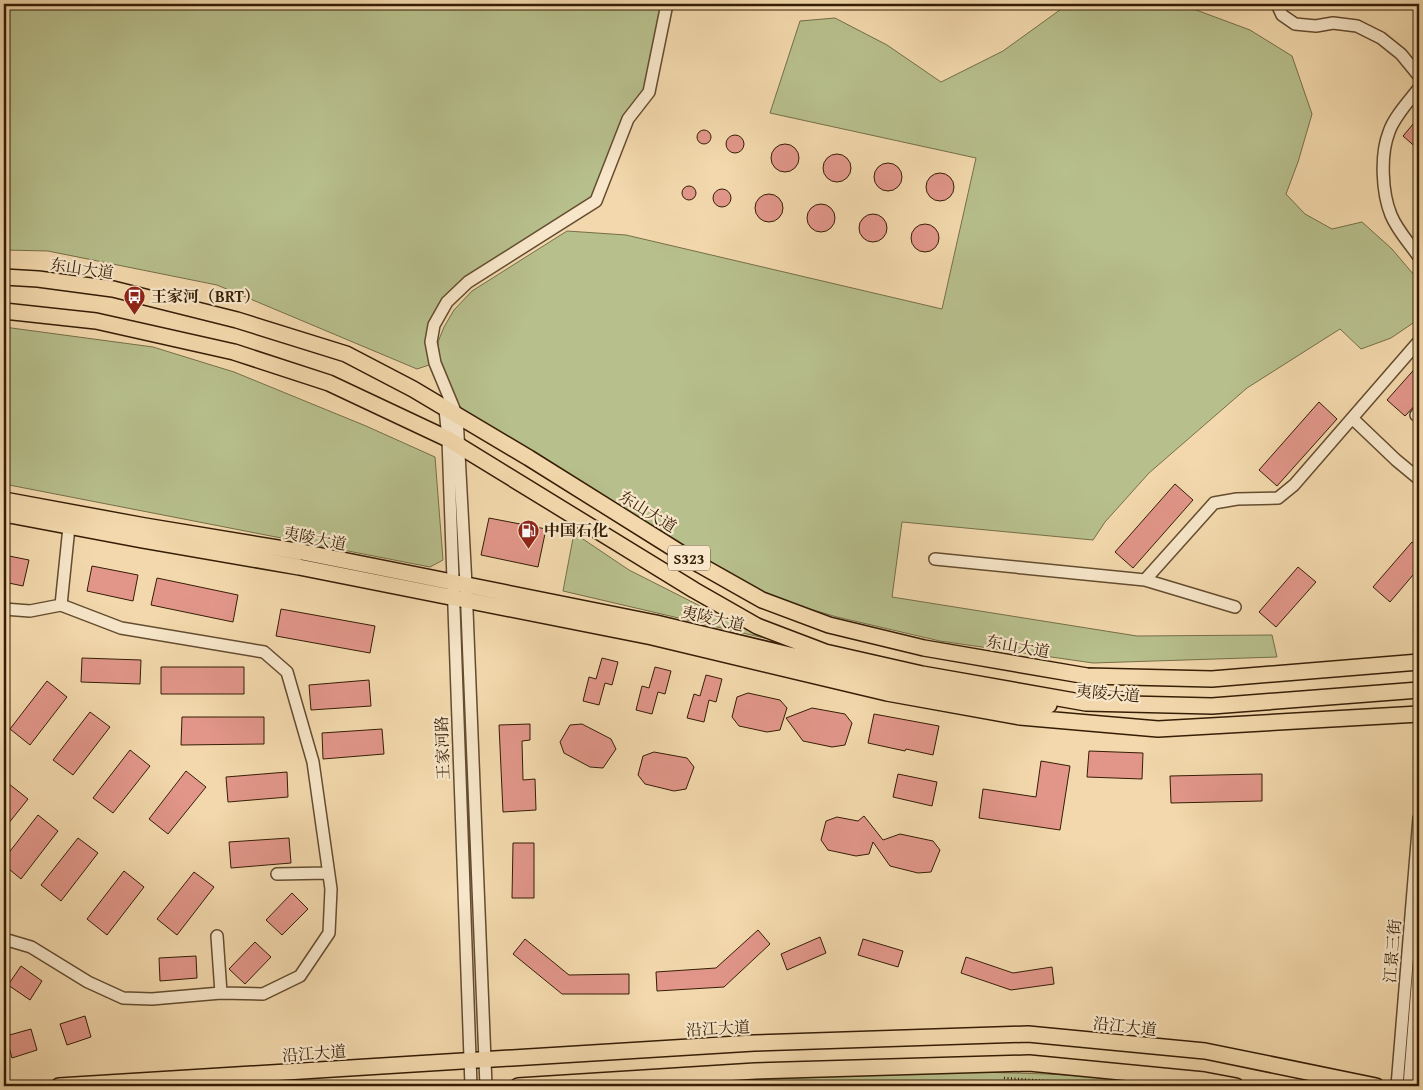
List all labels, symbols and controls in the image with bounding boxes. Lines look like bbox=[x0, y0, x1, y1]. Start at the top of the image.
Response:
street label: 东山大道 bbox=[49, 252, 115, 284]
bus stop icon: 王家河（BRT） bbox=[123, 284, 147, 315]
place label: 王家河（BRT） bbox=[151, 284, 260, 308]
street label: 东山大道 bbox=[614, 484, 682, 538]
fuel station icon: 中国石化 bbox=[516, 518, 540, 549]
place label: 中国石化 bbox=[544, 518, 608, 542]
street label: 夷陵大道 bbox=[281, 520, 349, 556]
road number: S323 bbox=[668, 546, 710, 570]
street label: 夷陵大道 bbox=[679, 599, 747, 637]
street label: 东山大道 bbox=[984, 629, 1052, 663]
street label: 夷陵大道 bbox=[1075, 678, 1141, 708]
street label: 王家河路 bbox=[429, 716, 455, 780]
street label: 江景三街 bbox=[1377, 918, 1407, 984]
street label: 沿江大道 bbox=[1092, 1011, 1158, 1041]
street label: 沿江大道 bbox=[685, 1014, 751, 1042]
street label: 沿江大道 bbox=[281, 1039, 347, 1067]

